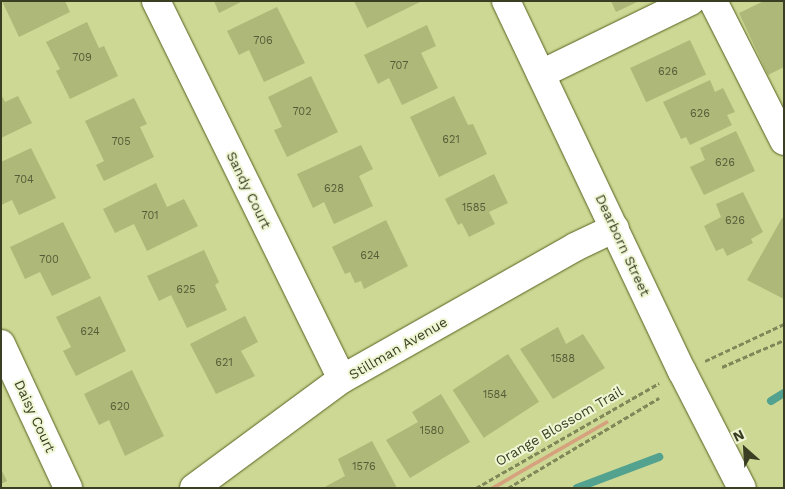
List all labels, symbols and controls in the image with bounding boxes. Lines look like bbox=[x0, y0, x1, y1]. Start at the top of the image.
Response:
house number: 706 bbox=[253, 34, 273, 48]
house number: 709 bbox=[72, 51, 92, 65]
house number: 707 bbox=[390, 59, 408, 73]
house number: 626 bbox=[658, 65, 678, 79]
house number: 702 bbox=[292, 105, 312, 119]
house number: 626 bbox=[690, 107, 710, 121]
house number: 621 bbox=[442, 133, 460, 147]
house number: 705 bbox=[111, 135, 131, 149]
street label: Sandy Court bbox=[223, 149, 275, 231]
house number: 626 bbox=[715, 156, 735, 170]
house number: 704 bbox=[14, 173, 34, 187]
house number: 628 bbox=[324, 182, 344, 196]
street label: Dearborn Street bbox=[592, 191, 654, 299]
house number: 1585 bbox=[462, 201, 486, 215]
house number: 701 bbox=[141, 209, 159, 223]
house number: 626 bbox=[725, 214, 745, 228]
house number: 624 bbox=[360, 249, 380, 263]
house number: 700 bbox=[39, 253, 59, 267]
house number: 625 bbox=[176, 283, 196, 297]
street label: Stillman Avenue bbox=[346, 313, 450, 383]
house number: 624 bbox=[80, 325, 100, 339]
house number: 1588 bbox=[551, 352, 575, 366]
house number: 621 bbox=[215, 356, 233, 370]
street label: Daisy Court bbox=[11, 377, 59, 455]
street label: Orange Blossom Trail bbox=[492, 383, 626, 469]
house number: 1584 bbox=[483, 388, 507, 402]
house number: 620 bbox=[110, 400, 130, 414]
house number: 1580 bbox=[420, 424, 444, 438]
north arrow bbox=[720, 424, 770, 474]
text: N bbox=[730, 426, 747, 445]
house number: 1576 bbox=[352, 460, 376, 474]

